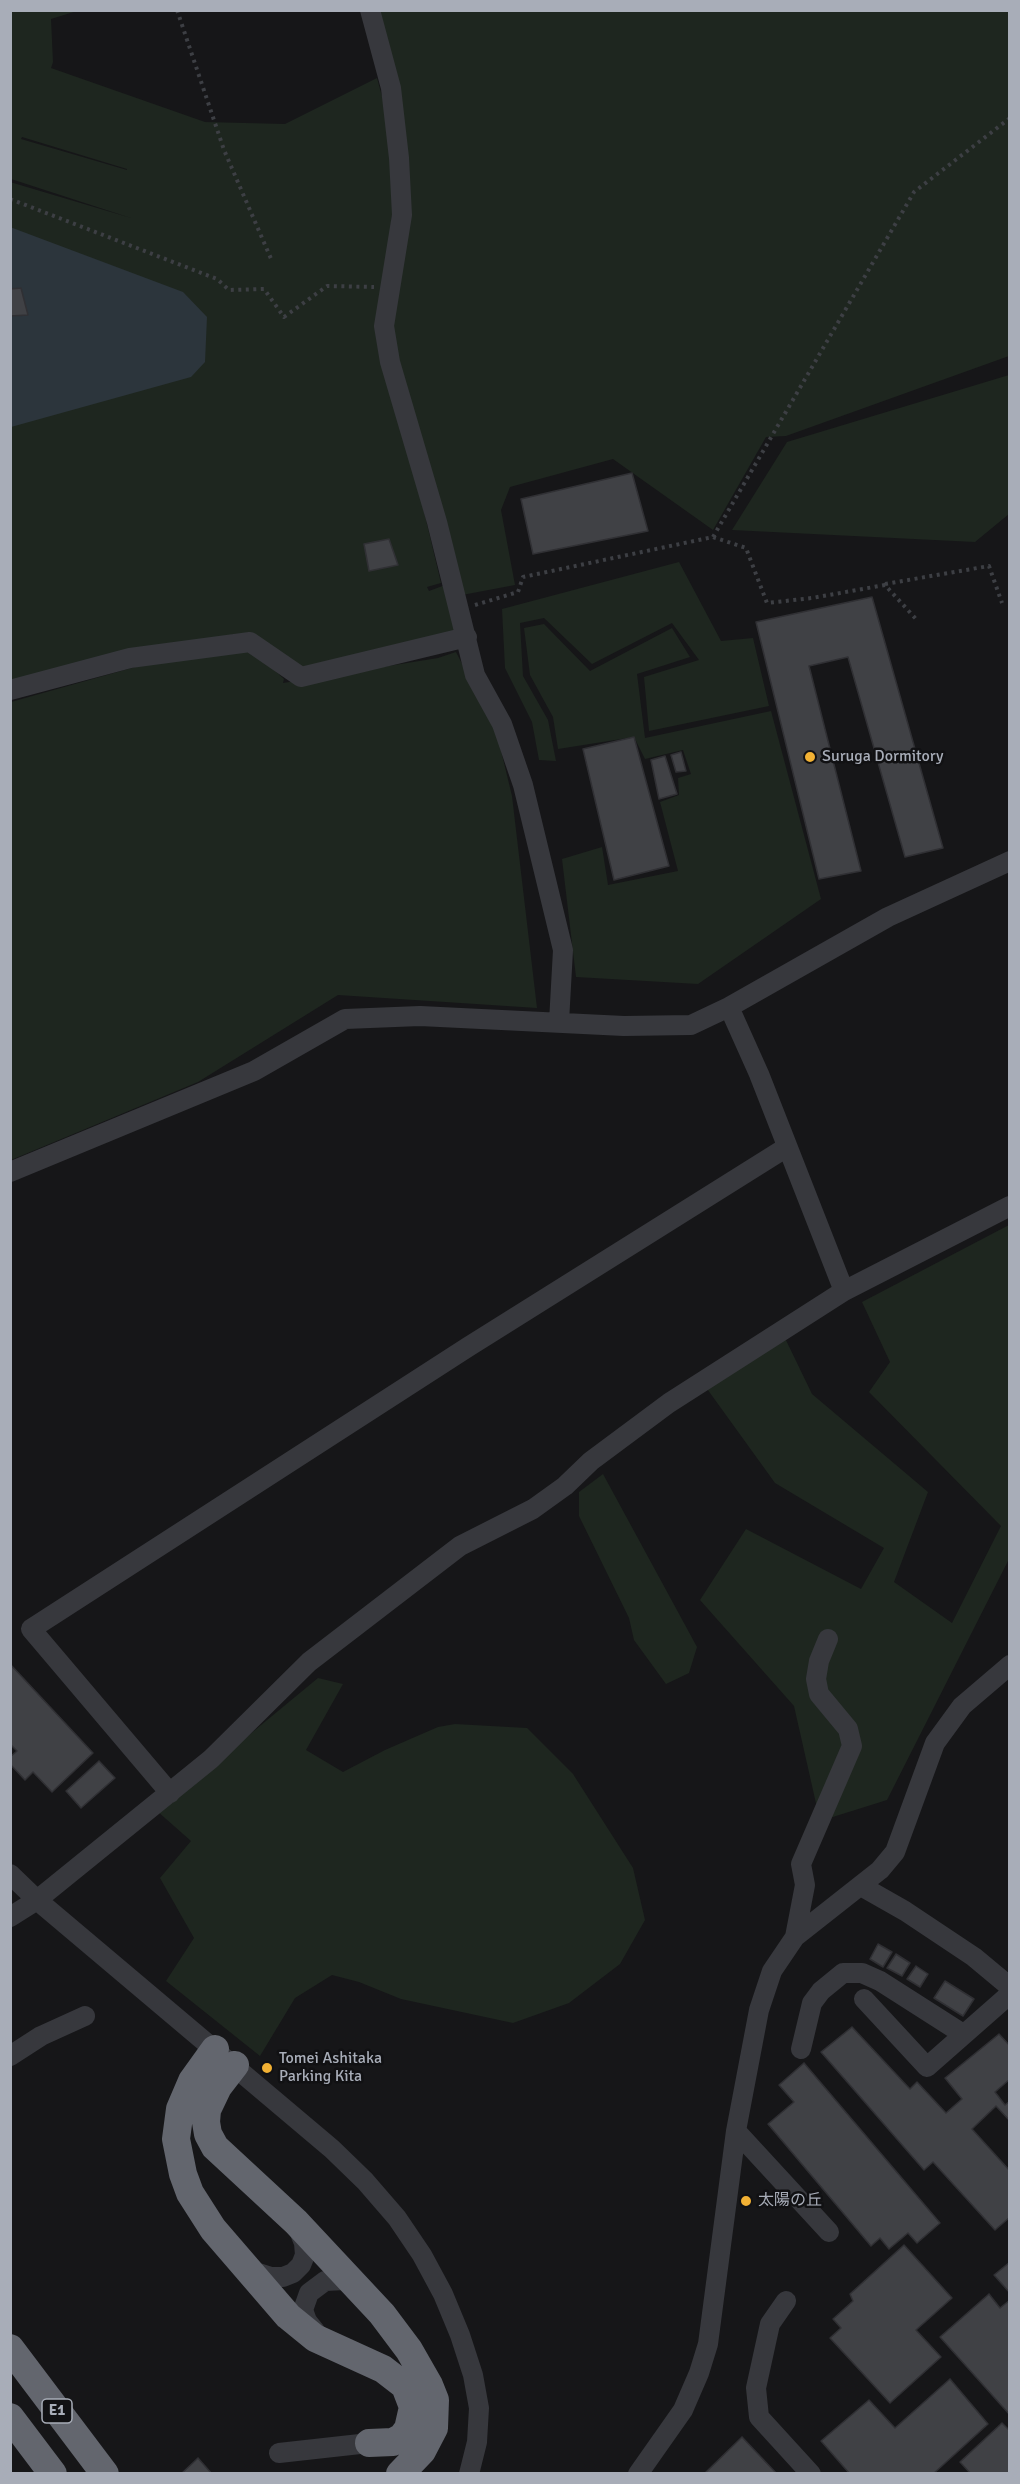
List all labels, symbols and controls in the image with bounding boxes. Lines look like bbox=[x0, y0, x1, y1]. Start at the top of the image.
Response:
place label: Suruga Dormitory bbox=[822, 747, 943, 767]
marker: Suruga Dormitory bbox=[803, 750, 817, 764]
place label: Tomei Ashitaka Parking Kita bbox=[279, 2049, 382, 2087]
marker: Tomei Ashitaka Parking Kita bbox=[260, 2061, 274, 2075]
place label: 太陽の丘 bbox=[758, 2191, 822, 2211]
marker: 太陽の丘 bbox=[739, 2194, 753, 2208]
road number: E1 bbox=[42, 2399, 72, 2423]

